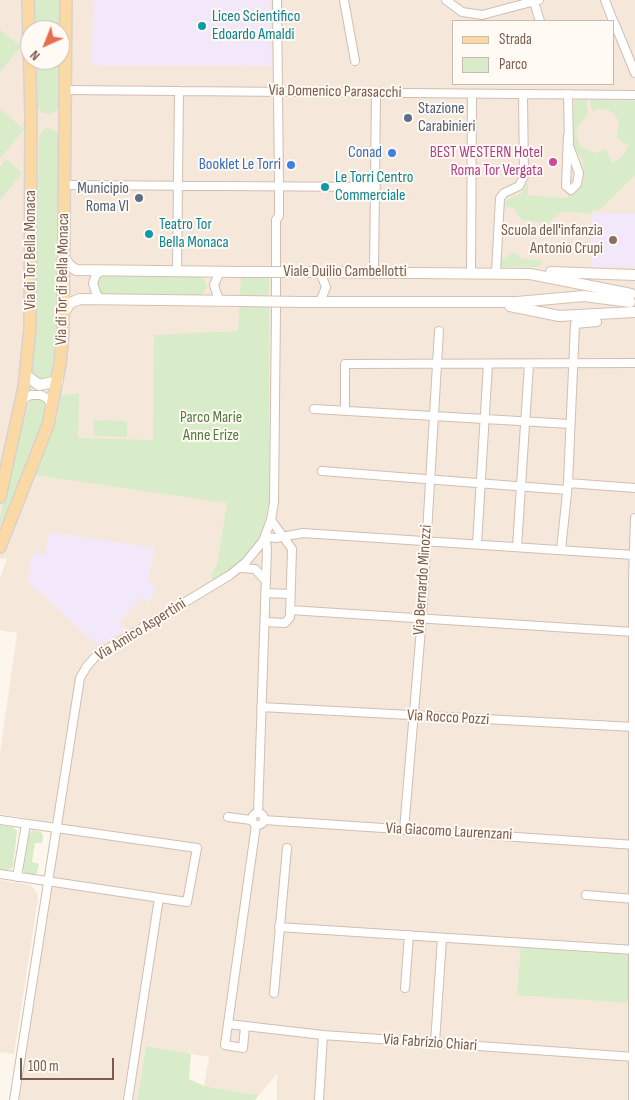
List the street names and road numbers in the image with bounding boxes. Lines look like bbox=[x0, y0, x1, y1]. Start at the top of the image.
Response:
street label: Via Domenico Parasacchi bbox=[268, 81, 402, 103]
street label: Via di Tor Bella Monaca bbox=[21, 190, 41, 310]
street label: Via di Tor di Bella Monaca bbox=[52, 213, 74, 345]
street label: Viale Duilio Cambellotti bbox=[283, 262, 407, 282]
street label: Via Bernardo Minozzi bbox=[410, 524, 436, 636]
street label: Via Amico Aspertini bbox=[92, 595, 190, 665]
street label: Via Rocco Pozzi bbox=[406, 706, 490, 730]
street label: Via Giacomo Laurenzani bbox=[385, 819, 513, 845]
street label: Via Fabrizio Chiari bbox=[382, 1030, 478, 1056]

